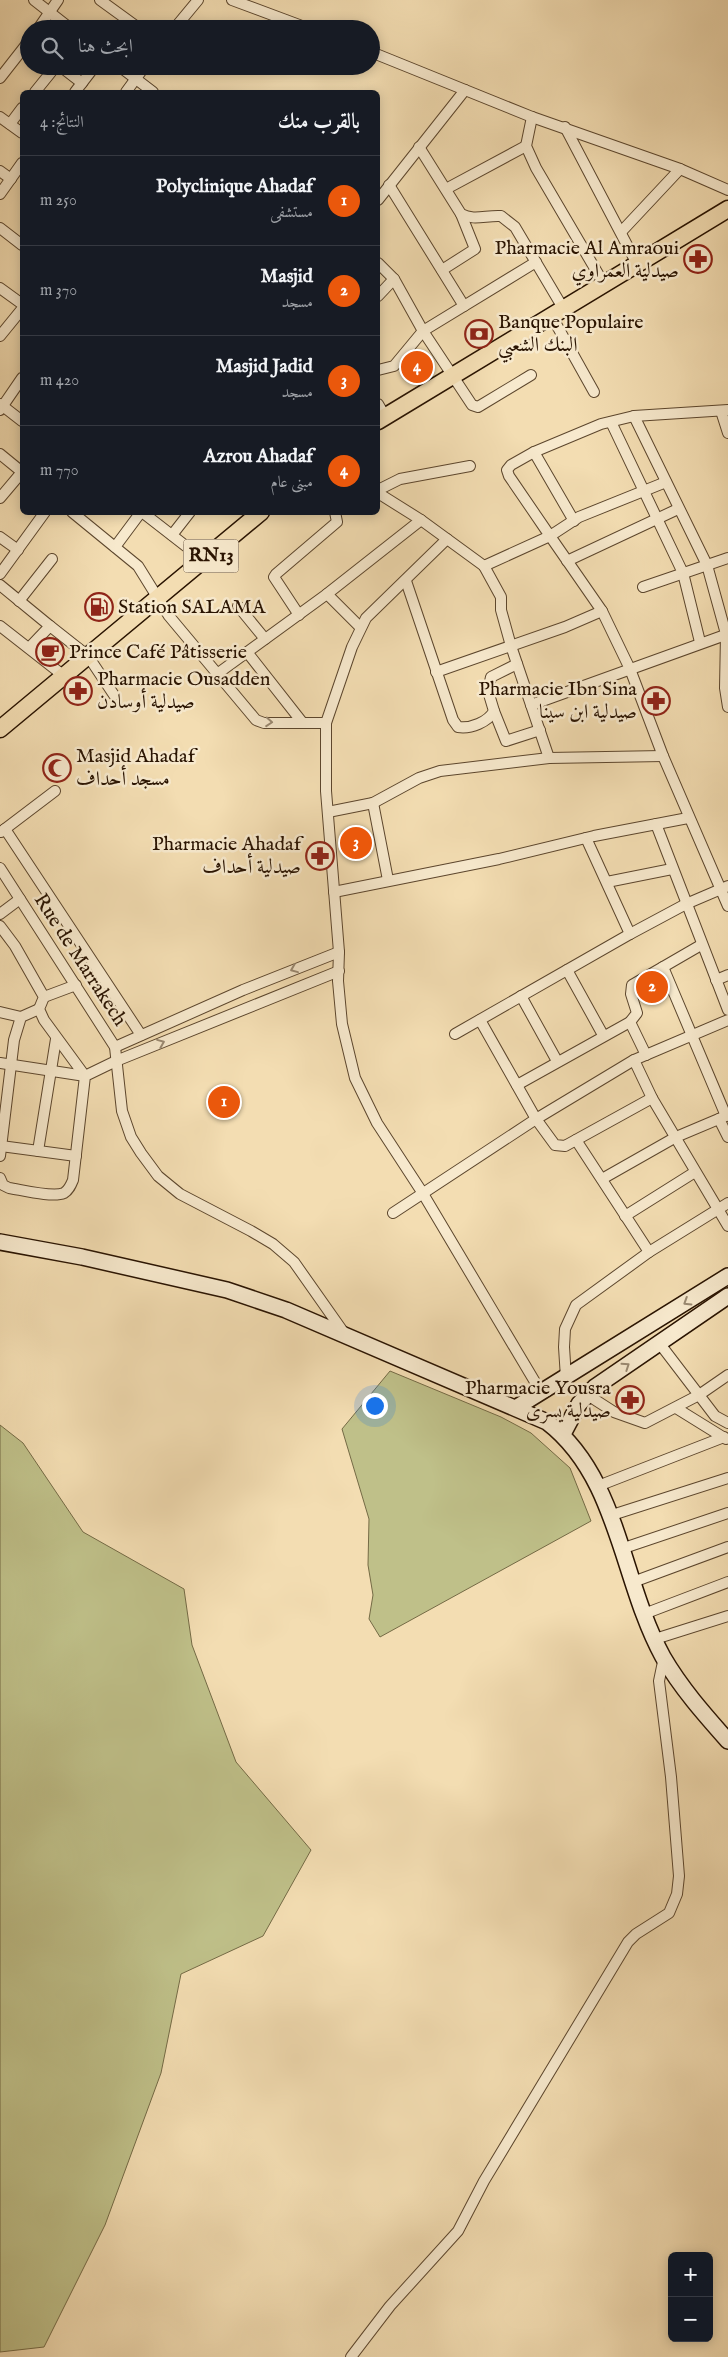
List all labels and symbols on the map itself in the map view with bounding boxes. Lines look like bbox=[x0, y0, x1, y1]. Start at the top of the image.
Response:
place label: Pharmacie Al Amraoui صيدلية العمراوي bbox=[495, 236, 679, 286]
pharmacy icon: Pharmacie Al Amraoui صيدلية العمراوي bbox=[683, 244, 713, 274]
place label: Banque Populaire البنك الشعبي bbox=[498, 310, 643, 363]
bank icon: Banque Populaire البنك الشعبي bbox=[464, 319, 494, 349]
pin: 4 bbox=[401, 348, 433, 386]
road number: RN13 bbox=[184, 540, 238, 572]
fuel station icon: Station SALAMA bbox=[84, 592, 114, 622]
place label: Station SALAMA bbox=[118, 595, 266, 620]
cafe icon: Prince Café Pâtisserie bbox=[35, 637, 65, 667]
place label: Prince Café Pâtisserie bbox=[69, 640, 247, 665]
place label: Pharmacie Ousadden صيدلية أوسادن bbox=[97, 667, 271, 715]
pharmacy icon: Pharmacie Ousadden صيدلية أوسادن bbox=[63, 676, 93, 706]
place label: Pharmacie Ibn Sina صيدلية ابن سينا bbox=[478, 677, 637, 725]
pharmacy icon: Pharmacie Ibn Sina صيدلية ابن سينا bbox=[641, 686, 671, 716]
one-way arrow bbox=[266, 717, 274, 728]
place label: Masjid Ahadaf مسجد أحداف bbox=[76, 744, 199, 792]
mosque icon: Masjid Ahadaf مسجد أحداف bbox=[42, 753, 72, 783]
pin: 3 bbox=[340, 824, 372, 862]
place label: Pharmacie Ahadaf صيدلية أحداف bbox=[152, 832, 305, 880]
pharmacy icon: Pharmacie Ahadaf صيدلية أحداف bbox=[305, 841, 335, 871]
street label: Rue de Marrakech bbox=[28, 889, 132, 1031]
one-way arrow bbox=[290, 963, 299, 973]
pin: 2 bbox=[636, 968, 668, 1006]
one-way arrow bbox=[156, 1039, 165, 1049]
pin: 1 bbox=[208, 1083, 240, 1121]
one-way arrow bbox=[683, 1296, 692, 1306]
one-way arrow bbox=[620, 1363, 630, 1372]
place label: Pharmacie Yousra صيدلية يسرى bbox=[465, 1376, 611, 1424]
pharmacy icon: Pharmacie Yousra صيدلية يسرى bbox=[615, 1385, 645, 1415]
your location bbox=[362, 1393, 388, 1419]

